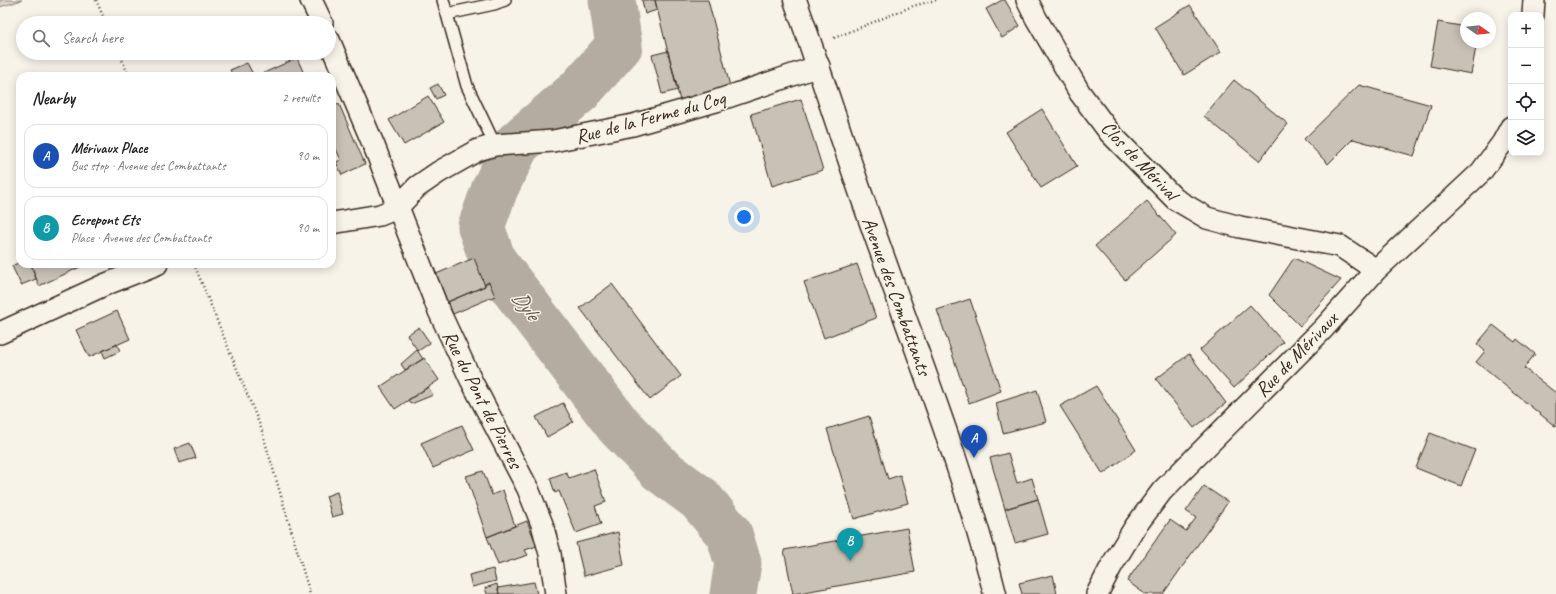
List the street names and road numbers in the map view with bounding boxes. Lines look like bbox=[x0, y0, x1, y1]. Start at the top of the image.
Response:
street label: Rue de la Ferme du Coq bbox=[572, 85, 729, 150]
street label: Clos de Mérival bbox=[1096, 115, 1186, 208]
street label: Avenue des Combattants bbox=[856, 213, 938, 381]
street label: Rue de Mérivaux bbox=[1250, 305, 1345, 402]
street label: Rue du Pont de Pierres bbox=[437, 326, 529, 474]

